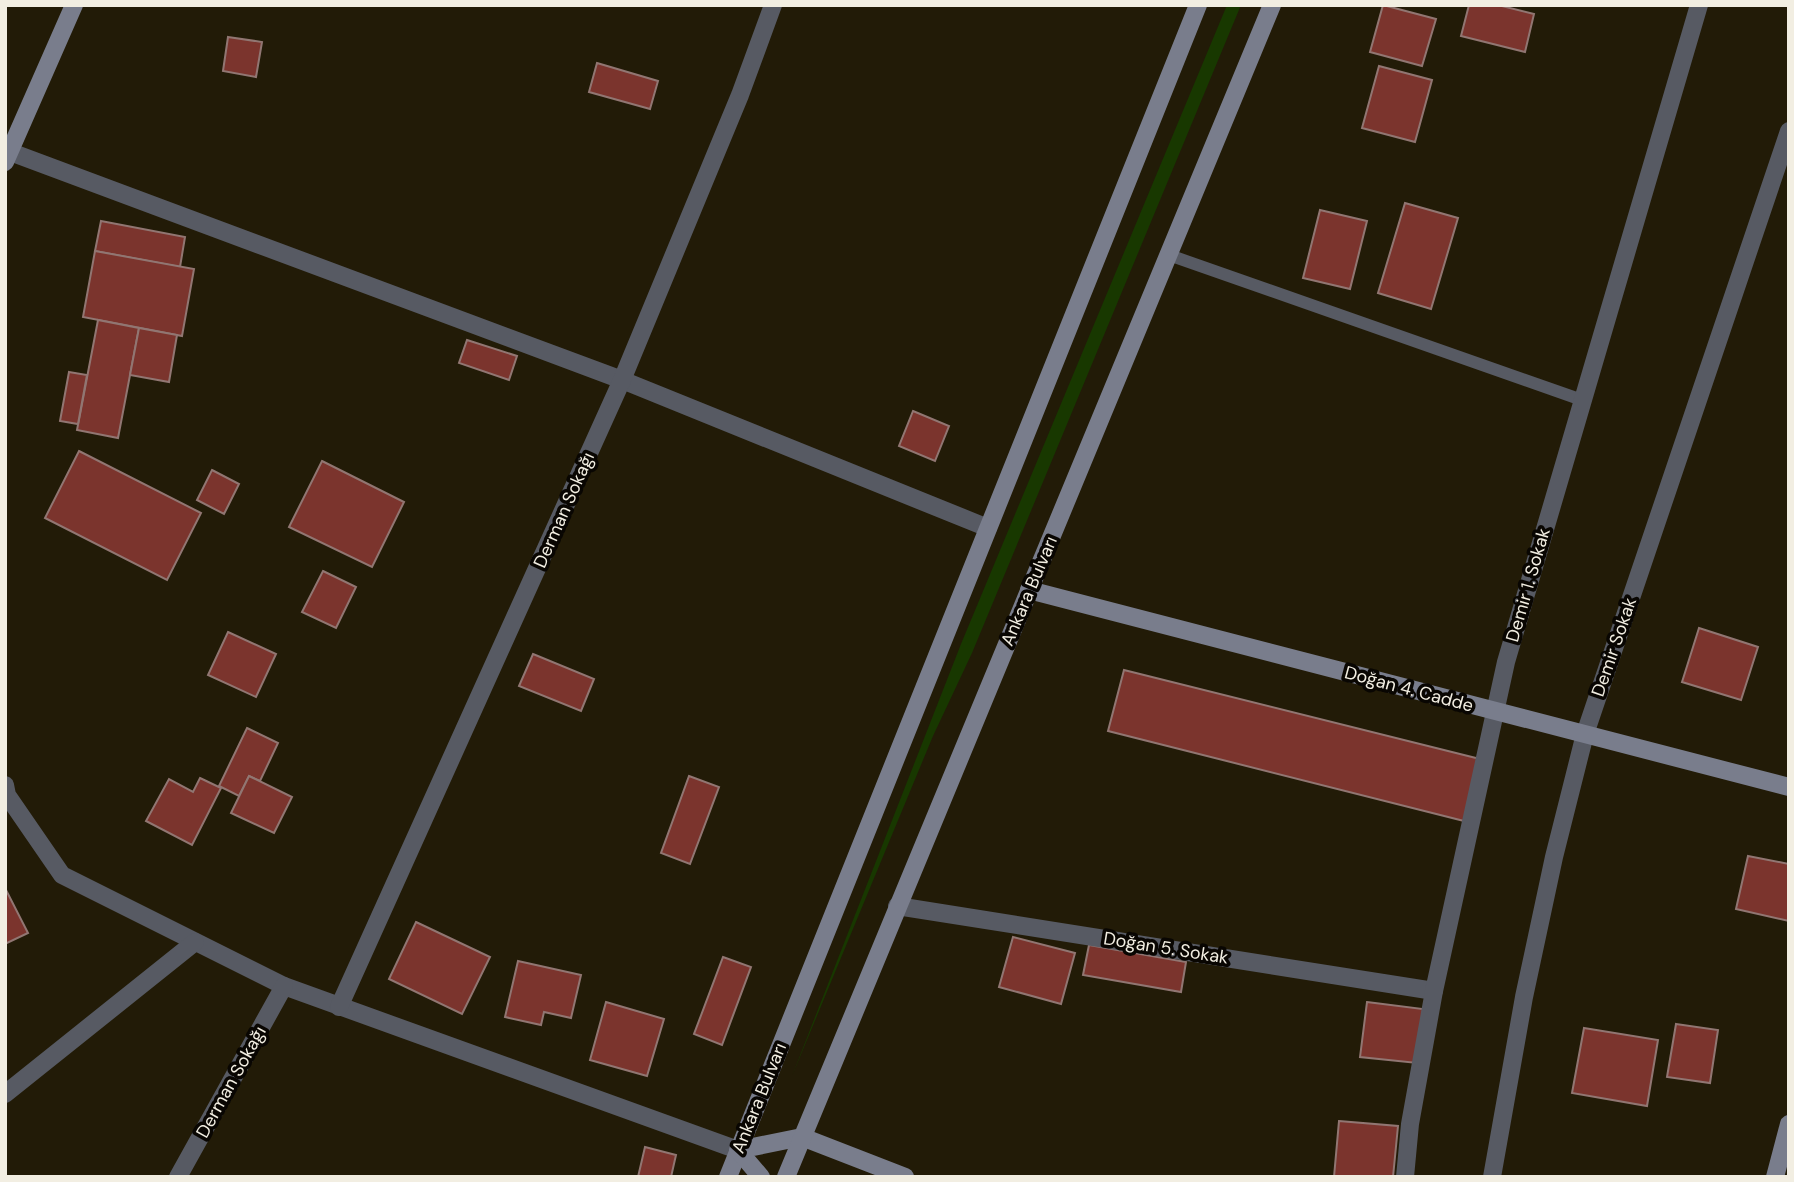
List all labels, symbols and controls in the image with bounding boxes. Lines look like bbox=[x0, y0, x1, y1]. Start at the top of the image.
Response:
street label: Derman Sokağı bbox=[528, 448, 600, 572]
street label: Demir 1. Sokak bbox=[1500, 525, 1556, 645]
street label: Ankara Bulvarı bbox=[995, 532, 1063, 650]
street label: Demir Sokak bbox=[1586, 594, 1642, 700]
street label: Doğan 4. Cadde bbox=[1342, 660, 1476, 718]
street label: Doğan 5. Sokak bbox=[1102, 926, 1230, 970]
street label: Derman Sokağı bbox=[190, 1022, 272, 1142]
street label: Ankara Bulvarı bbox=[726, 1039, 792, 1157]

